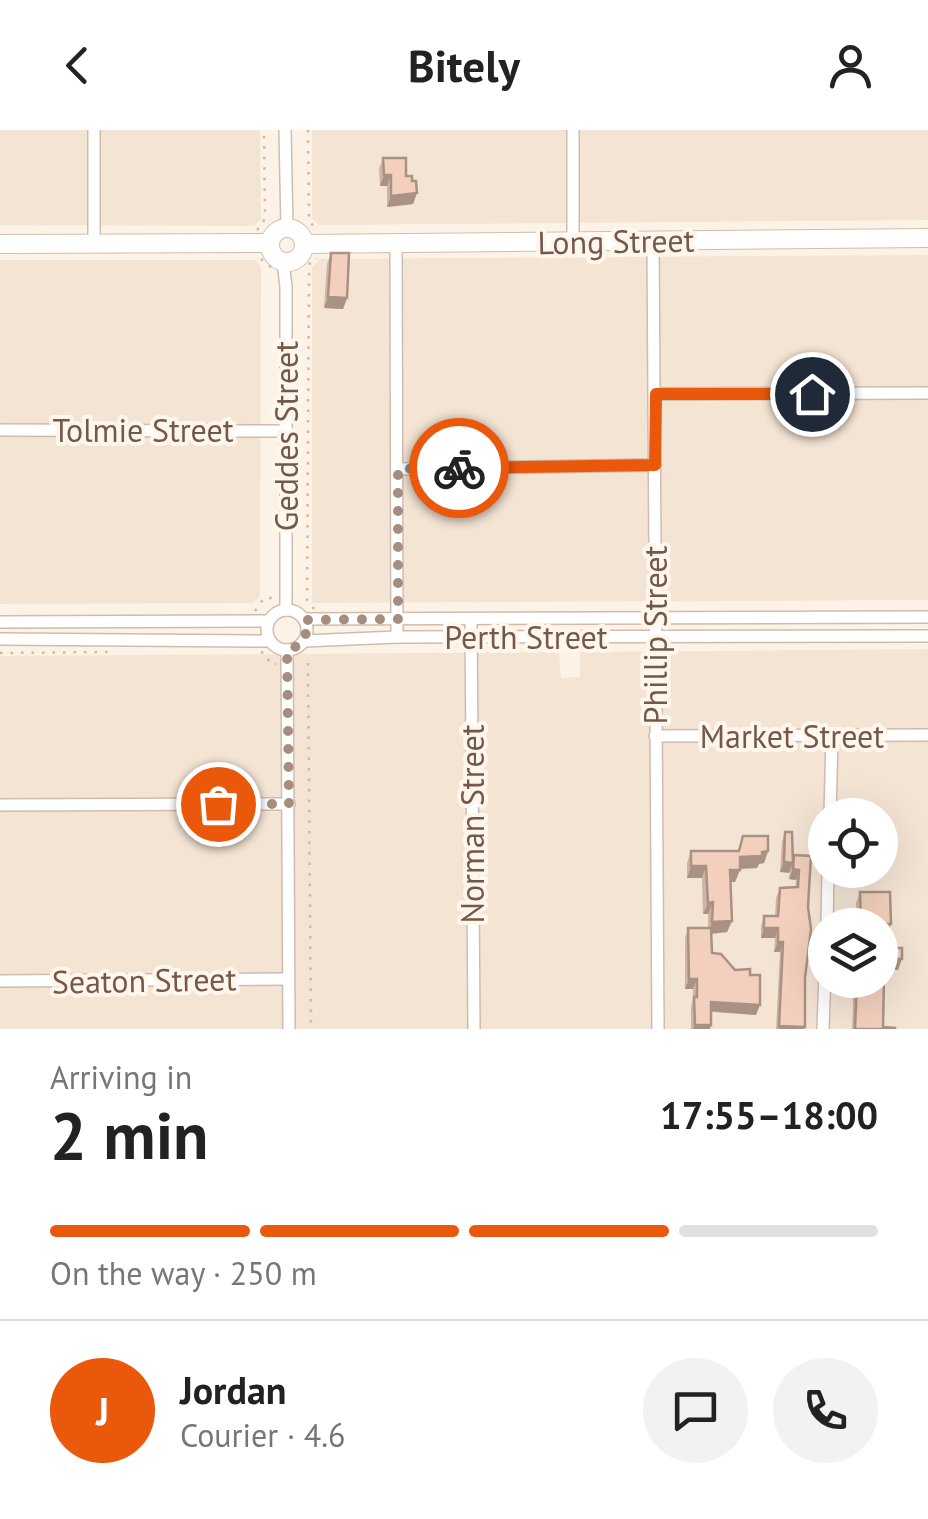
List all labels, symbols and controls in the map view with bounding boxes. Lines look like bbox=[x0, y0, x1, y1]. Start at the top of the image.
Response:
text: Bitely bbox=[408, 36, 520, 94]
icon: back bbox=[50, 38, 105, 93]
icon: person bbox=[823, 38, 878, 93]
street label: Long Street bbox=[537, 219, 695, 263]
street label: Geddes Street bbox=[265, 341, 307, 531]
pin bbox=[770, 352, 855, 437]
icon: home bbox=[785, 367, 840, 422]
street label: Tolmie Street bbox=[52, 409, 234, 451]
courier bbox=[409, 418, 509, 518]
icon: bike bbox=[432, 441, 487, 496]
street label: Phillip Street bbox=[634, 545, 676, 724]
street label: Perth Street bbox=[444, 616, 608, 658]
street label: Market Street bbox=[700, 715, 884, 757]
street label: Norman Street bbox=[451, 724, 493, 924]
pin bbox=[176, 762, 261, 847]
icon: bag bbox=[191, 777, 246, 832]
map controls bbox=[808, 798, 898, 998]
button: locate bbox=[808, 798, 898, 888]
button: layers bbox=[808, 908, 898, 998]
street label: Seaton Street bbox=[51, 957, 237, 1003]
text: Arriving in bbox=[50, 1056, 192, 1098]
text: 17:55–18:00 bbox=[660, 1090, 878, 1139]
text: 2 min bbox=[50, 1093, 209, 1177]
text: On the way · 250 m bbox=[50, 1252, 317, 1294]
button: chat bbox=[643, 1358, 748, 1463]
button: phone bbox=[773, 1358, 878, 1463]
text: Jordan bbox=[180, 1365, 286, 1414]
text: J bbox=[96, 1386, 109, 1435]
text: Courier · 4.6 bbox=[180, 1414, 346, 1456]

